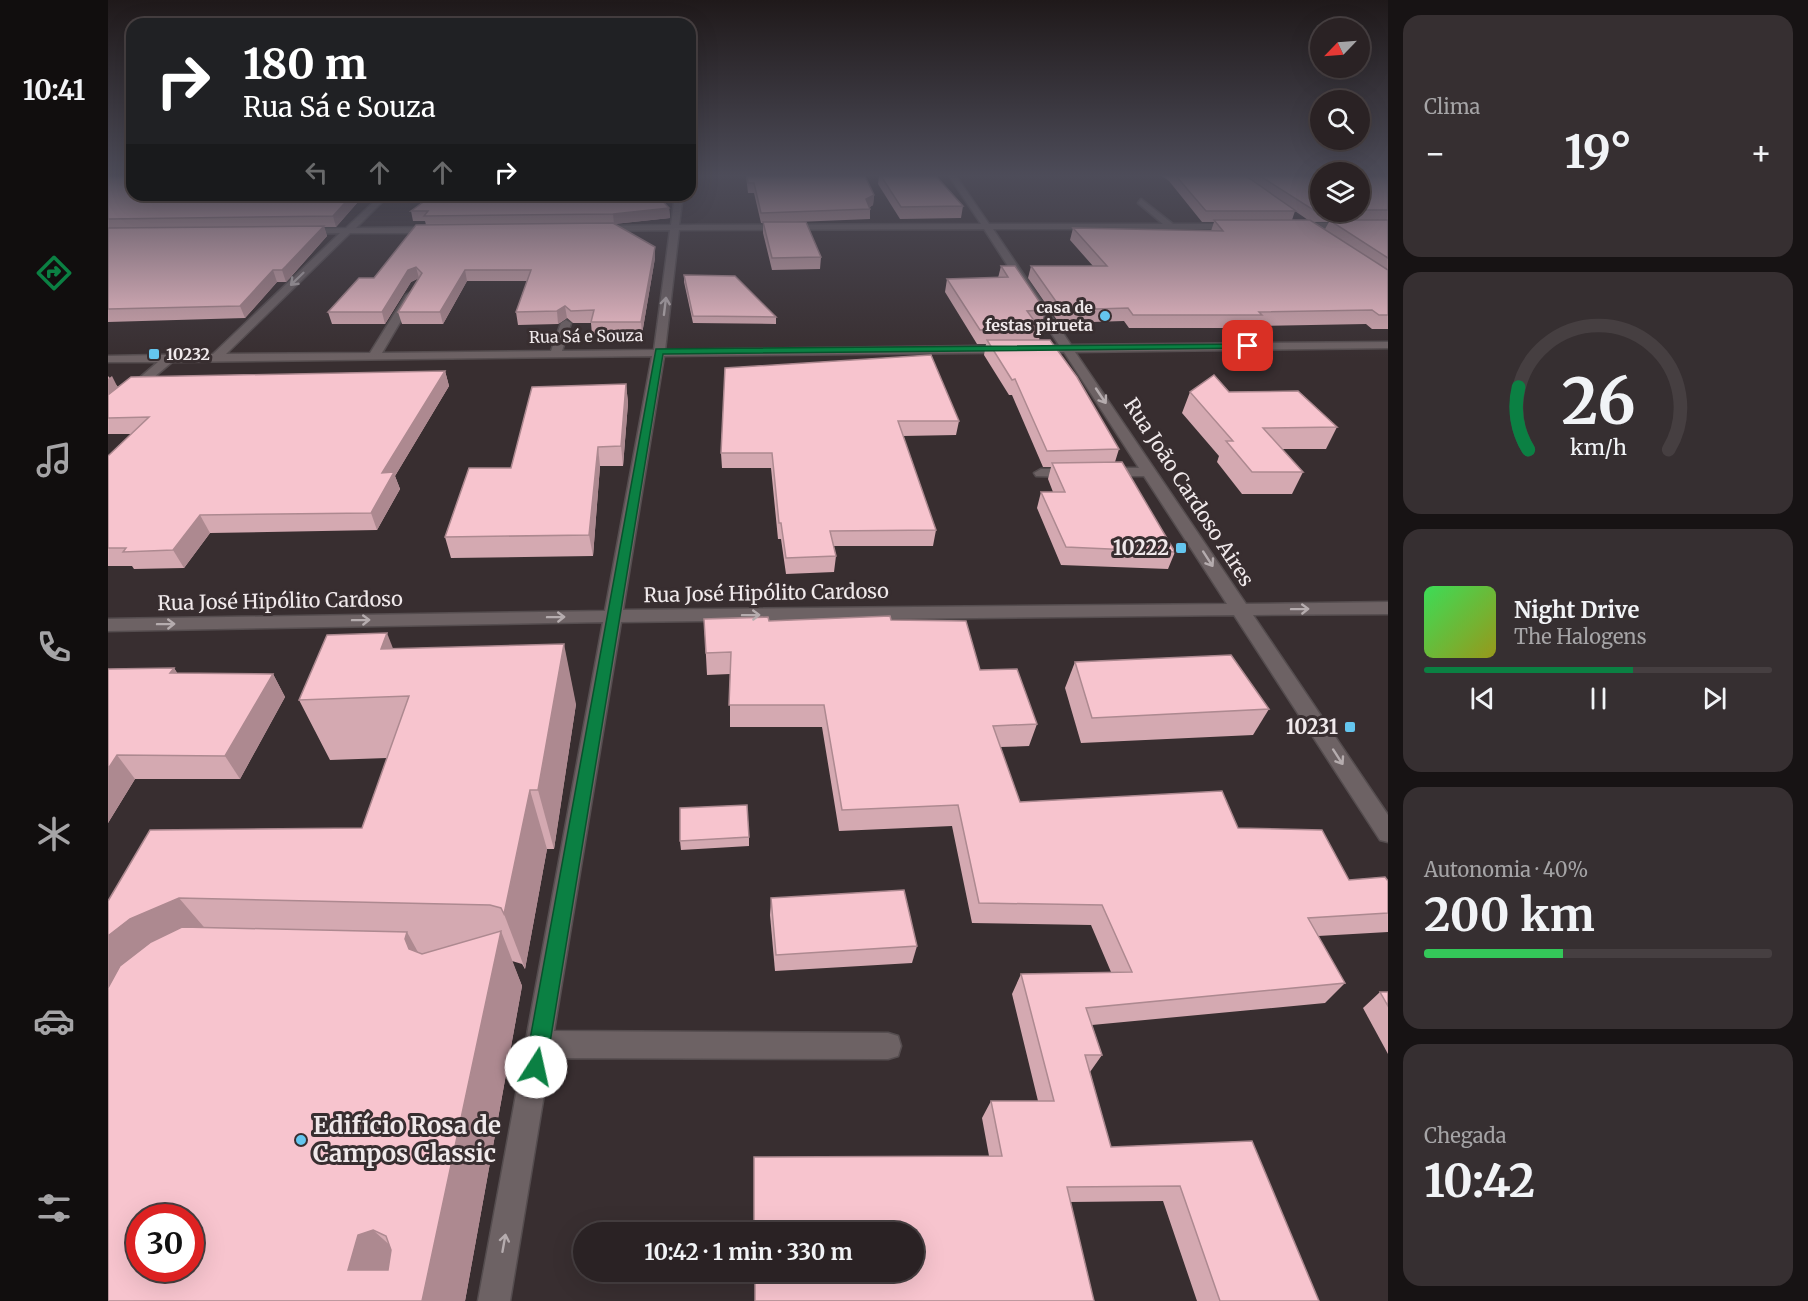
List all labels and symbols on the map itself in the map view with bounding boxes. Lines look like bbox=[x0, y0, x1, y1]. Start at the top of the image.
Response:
north arrow bbox=[1310, 18, 1370, 78]
one-way arrow bbox=[289, 272, 304, 286]
one-way arrow bbox=[660, 297, 671, 317]
place label: casa de festas pirueta bbox=[985, 297, 1093, 335]
marker: casa de festas pirueta bbox=[1098, 309, 1112, 323]
pin bbox=[1222, 320, 1273, 371]
street label: Rua Sá e Souza bbox=[529, 325, 644, 347]
place label: 10232 bbox=[166, 344, 210, 364]
marker: 10232 bbox=[147, 347, 161, 361]
one-way arrow bbox=[1095, 387, 1107, 404]
street label: Rua João Cardoso Aires bbox=[1119, 393, 1260, 591]
place label: 10222 bbox=[1113, 535, 1169, 560]
marker: 10222 bbox=[1174, 541, 1188, 555]
one-way arrow bbox=[1202, 550, 1214, 567]
street label: Rua José Hipólito Cardoso bbox=[643, 578, 889, 607]
street label: Rua José Hipólito Cardoso bbox=[157, 586, 403, 615]
one-way arrow bbox=[1290, 603, 1310, 615]
one-way arrow bbox=[741, 609, 761, 621]
one-way arrow bbox=[546, 611, 566, 623]
one-way arrow bbox=[351, 615, 371, 626]
one-way arrow bbox=[156, 618, 176, 630]
place label: 10231 bbox=[1286, 714, 1338, 739]
marker: 10231 bbox=[1343, 720, 1357, 734]
one-way arrow bbox=[1332, 748, 1344, 765]
position arrow bbox=[504, 1035, 568, 1099]
place label: Edifício Rosa de Campos Classic bbox=[313, 1110, 501, 1169]
marker: Edifício Rosa de Campos Classic bbox=[294, 1133, 308, 1147]
speed limit sign: 30 bbox=[126, 1204, 204, 1282]
one-way arrow bbox=[499, 1234, 510, 1254]

